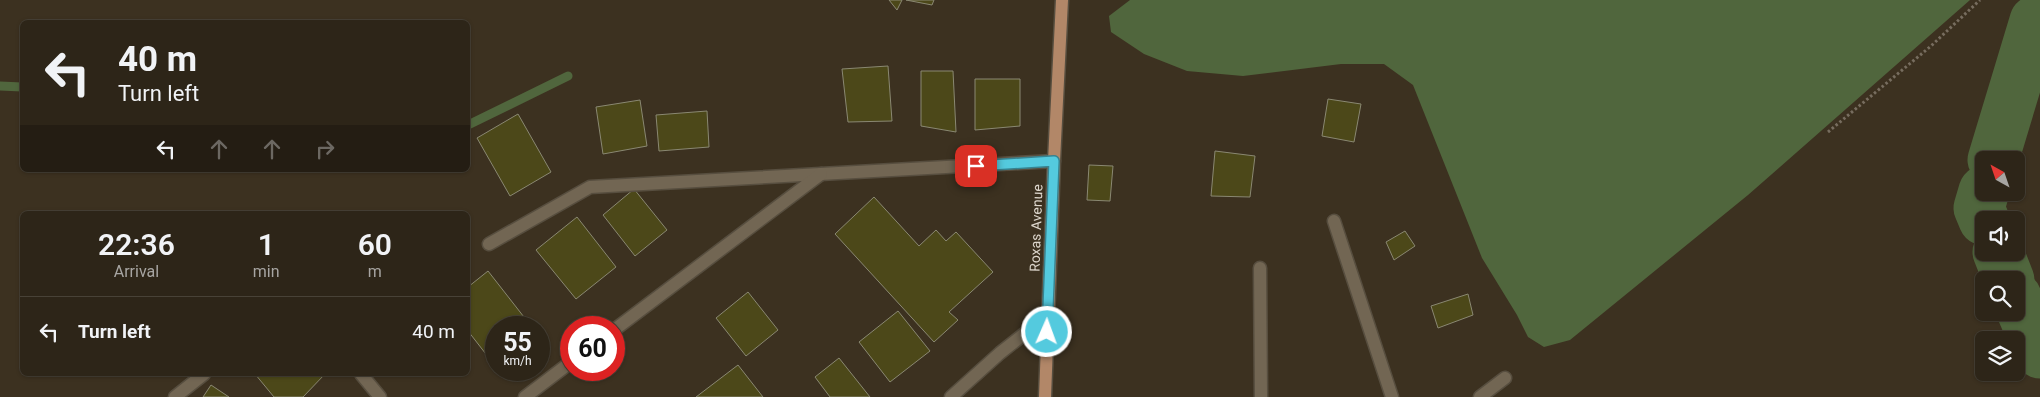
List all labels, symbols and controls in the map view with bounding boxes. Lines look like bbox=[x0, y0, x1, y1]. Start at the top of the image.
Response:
text: 40 m bbox=[118, 39, 197, 80]
icon: left bbox=[35, 40, 100, 105]
text: Turn left bbox=[118, 81, 199, 106]
icon: left bbox=[152, 135, 180, 163]
icon: ahead bbox=[205, 135, 233, 163]
icon: ahead bbox=[258, 135, 286, 163]
icon: right bbox=[311, 135, 339, 163]
pin bbox=[955, 145, 997, 187]
north arrow bbox=[1975, 151, 2025, 201]
map controls bbox=[1975, 151, 2025, 381]
icon: arrive bbox=[962, 152, 990, 180]
street label: Roxas Avenue bbox=[1026, 184, 1046, 272]
button: sound bbox=[1975, 211, 2025, 261]
text: 22:36 bbox=[98, 227, 175, 262]
text: 1 bbox=[258, 227, 275, 262]
text: 60 bbox=[358, 227, 392, 262]
text: Arrival bbox=[114, 262, 159, 281]
text: min bbox=[253, 262, 280, 281]
text: m bbox=[368, 262, 382, 281]
button: search bbox=[1975, 271, 2025, 321]
position arrow bbox=[1020, 305, 1072, 357]
speed limit sign: 60 bbox=[560, 316, 625, 381]
icon: left bbox=[35, 318, 63, 346]
text: Turn left bbox=[78, 320, 151, 343]
text: 40 m bbox=[412, 320, 455, 343]
text: 55 bbox=[503, 328, 532, 357]
button: layers bbox=[1975, 331, 2025, 381]
text: km/h bbox=[503, 354, 532, 368]

